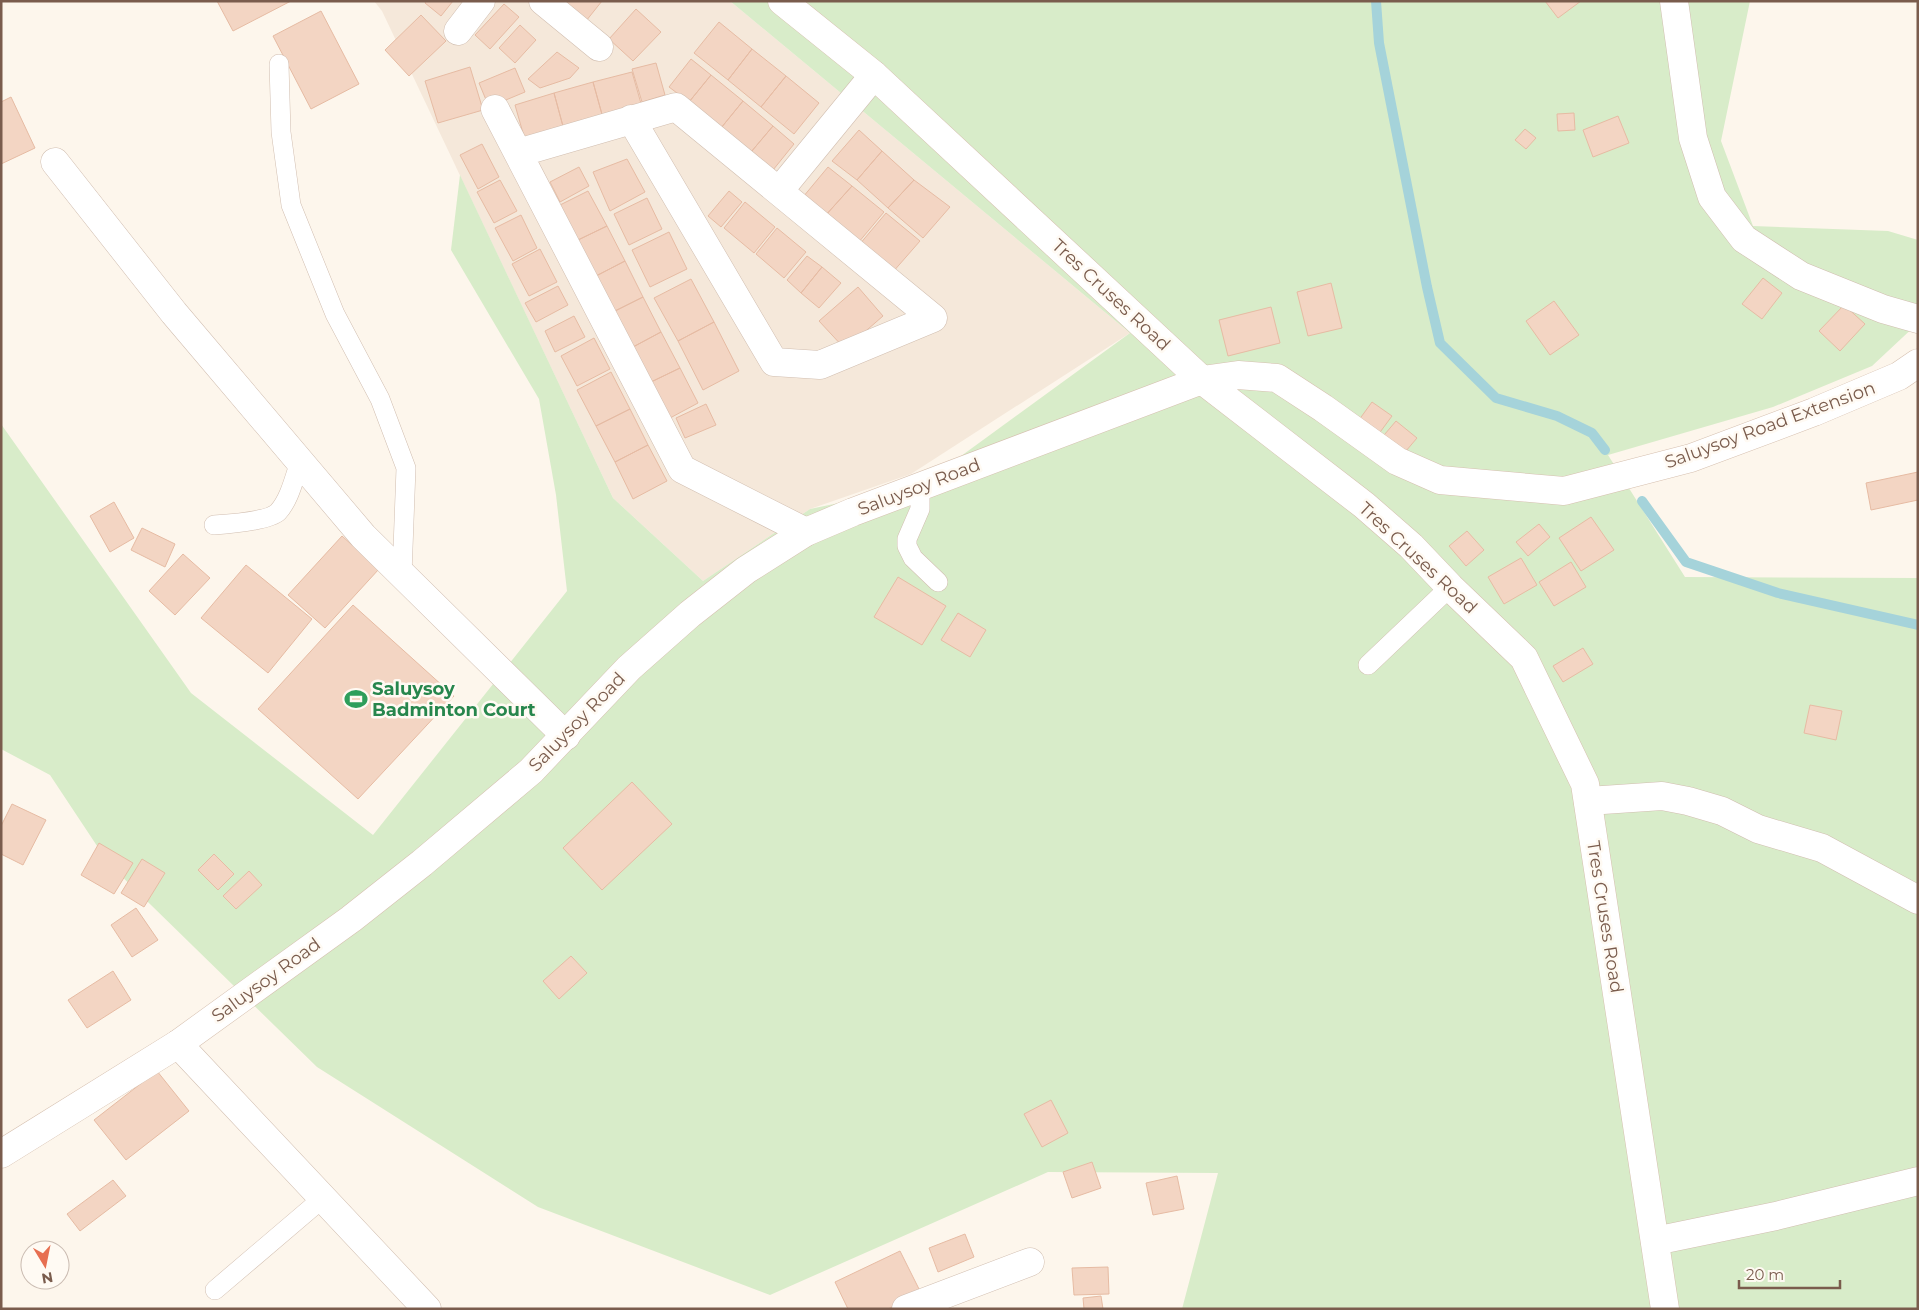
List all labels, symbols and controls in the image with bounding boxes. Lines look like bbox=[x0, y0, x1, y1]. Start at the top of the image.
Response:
street label: Tres Cruses Road bbox=[1047, 235, 1175, 355]
street label: Saluysoy Road Extension bbox=[1662, 377, 1878, 473]
street label: Saluysoy Road bbox=[855, 454, 983, 520]
street label: Tres Cruses Road bbox=[1354, 498, 1482, 618]
street label: Saluysoy Road bbox=[524, 668, 630, 776]
place label: Saluysoy Badminton Court bbox=[372, 678, 536, 721]
sports icon: Saluysoy Badminton Court bbox=[343, 686, 369, 712]
street label: Tres Cruses Road bbox=[1582, 839, 1628, 995]
street label: Saluysoy Road bbox=[207, 933, 325, 1027]
north arrow bbox=[20, 1240, 70, 1290]
scale bar bbox=[1739, 1258, 1840, 1290]
text: 20 m bbox=[1746, 1265, 1784, 1284]
text: N bbox=[40, 1268, 54, 1288]

